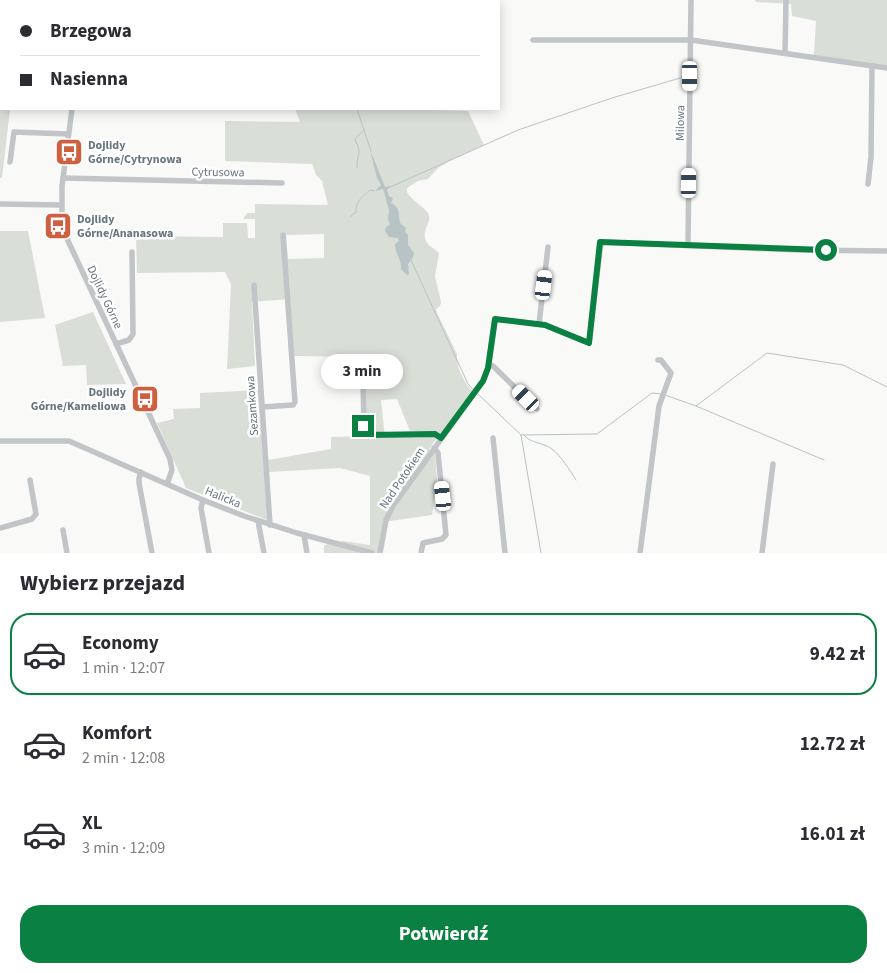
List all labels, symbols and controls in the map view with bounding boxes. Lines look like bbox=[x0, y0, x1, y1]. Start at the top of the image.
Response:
text: Brzegowa bbox=[50, 18, 132, 45]
car bbox=[682, 61, 697, 91]
text: Nasienna bbox=[50, 66, 128, 93]
street label: Milowa bbox=[672, 105, 689, 141]
bus stop icon: Dojlidy Górne/Cytrynowa bbox=[54, 137, 84, 167]
place label: Dojlidy Górne/Cytrynowa bbox=[88, 137, 182, 168]
street label: Cytrusowa bbox=[191, 164, 245, 181]
car bbox=[681, 168, 696, 198]
bus stop icon: Dojlidy Górne/Ananasowa bbox=[43, 211, 73, 241]
place label: Dojlidy Górne/Ananasowa bbox=[77, 211, 173, 242]
route start bbox=[815, 239, 837, 261]
street label: Dojlidy Górne bbox=[82, 263, 127, 332]
car bbox=[534, 269, 553, 301]
callout: 3 min bbox=[322, 354, 404, 388]
text: 3 min bbox=[343, 360, 381, 382]
street label: Sezamkowa bbox=[242, 375, 263, 436]
car bbox=[510, 382, 541, 414]
place label: Dojlidy Górne/Kameliowa bbox=[31, 384, 127, 415]
bus stop icon: Dojlidy Górne/Kameliowa bbox=[130, 384, 160, 414]
route end bbox=[352, 415, 374, 437]
street label: Nad Potokiem bbox=[376, 444, 429, 512]
car bbox=[433, 480, 452, 512]
street label: Halicka bbox=[202, 483, 243, 512]
text: Wybierz przejazd bbox=[20, 567, 185, 599]
text: Economy bbox=[82, 630, 159, 657]
icon: car bbox=[22, 632, 67, 677]
text: 9.42 zł bbox=[810, 641, 865, 668]
text: 1 min · 12:07 bbox=[82, 657, 165, 679]
text: Komfort bbox=[82, 720, 152, 747]
icon: car bbox=[22, 722, 67, 767]
text: 12.72 zł bbox=[800, 731, 865, 758]
text: 2 min · 12:08 bbox=[82, 747, 165, 769]
text: XL bbox=[82, 810, 103, 837]
icon: car bbox=[22, 812, 67, 857]
text: 16.01 zł bbox=[800, 821, 865, 848]
text: 3 min · 12:09 bbox=[82, 837, 165, 859]
button: Potwierdź bbox=[20, 905, 867, 963]

